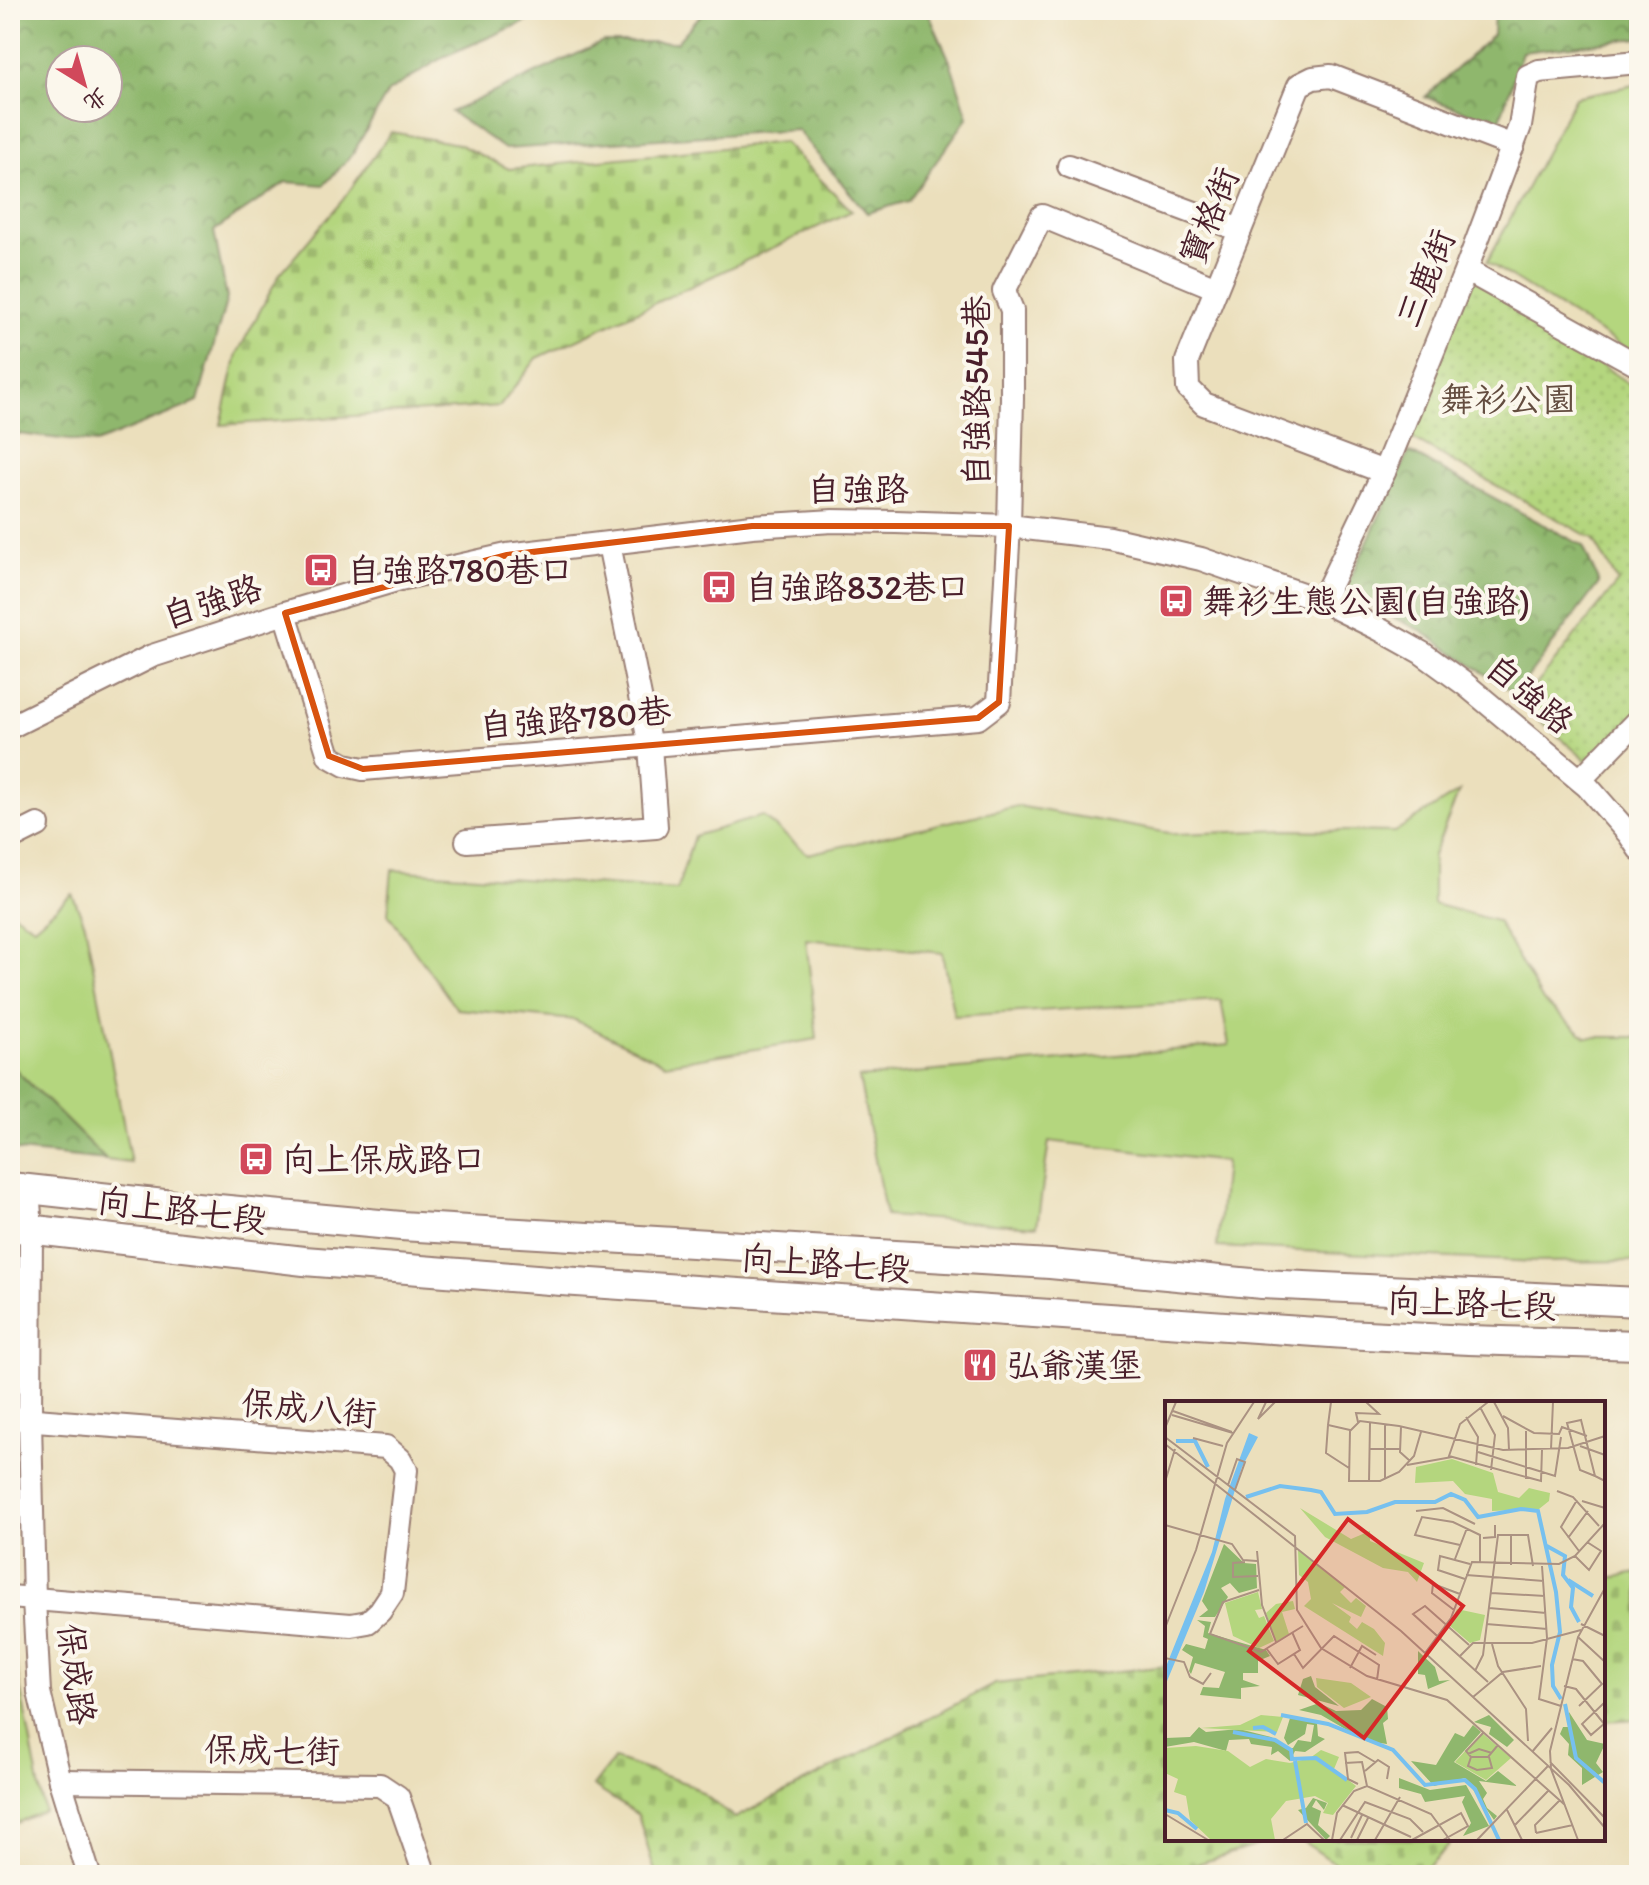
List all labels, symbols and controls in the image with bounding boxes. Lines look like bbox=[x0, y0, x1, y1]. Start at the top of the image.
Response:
north arrow bbox=[44, 44, 124, 124]
text: 北 bbox=[79, 82, 113, 117]
street label: 寶格街 bbox=[1171, 161, 1248, 271]
street label: 三鹿街 bbox=[1387, 223, 1464, 333]
street label: 自強路545巷 bbox=[956, 295, 997, 487]
park label: 舞衫公園 bbox=[1440, 379, 1576, 420]
street label: 自強路 bbox=[807, 469, 909, 510]
place label: 自強路780巷口 bbox=[347, 550, 573, 591]
bus stop icon: 自強路780巷口 bbox=[302, 551, 340, 589]
street label: 自強路 bbox=[157, 566, 267, 637]
place label: 自強路832巷口 bbox=[745, 567, 970, 608]
bus stop icon: 自強路832巷口 bbox=[700, 568, 738, 606]
place label: 舞衫生態公園(自強路) bbox=[1202, 581, 1530, 622]
bus stop icon: 舞衫生態公園(自強路) bbox=[1157, 582, 1195, 620]
street label: 自強路 bbox=[1477, 646, 1582, 743]
street label: 自強路780巷 bbox=[477, 690, 673, 747]
place label: 向上保成路口 bbox=[282, 1139, 486, 1180]
bus stop icon: 向上保成路口 bbox=[237, 1140, 275, 1178]
street label: 向上路七段 bbox=[95, 1180, 269, 1241]
street label: 向上路七段 bbox=[740, 1237, 912, 1290]
street label: 向上路七段 bbox=[1386, 1280, 1558, 1327]
place label: 弘爺漢堡 bbox=[1006, 1345, 1142, 1386]
restaurant icon: 弘爺漢堡 bbox=[961, 1346, 999, 1384]
street label: 保成八街 bbox=[239, 1382, 378, 1435]
inset map bbox=[1165, 1401, 1605, 1841]
street label: 保成路 bbox=[50, 1621, 103, 1727]
street label: 保成七街 bbox=[204, 1729, 340, 1772]

